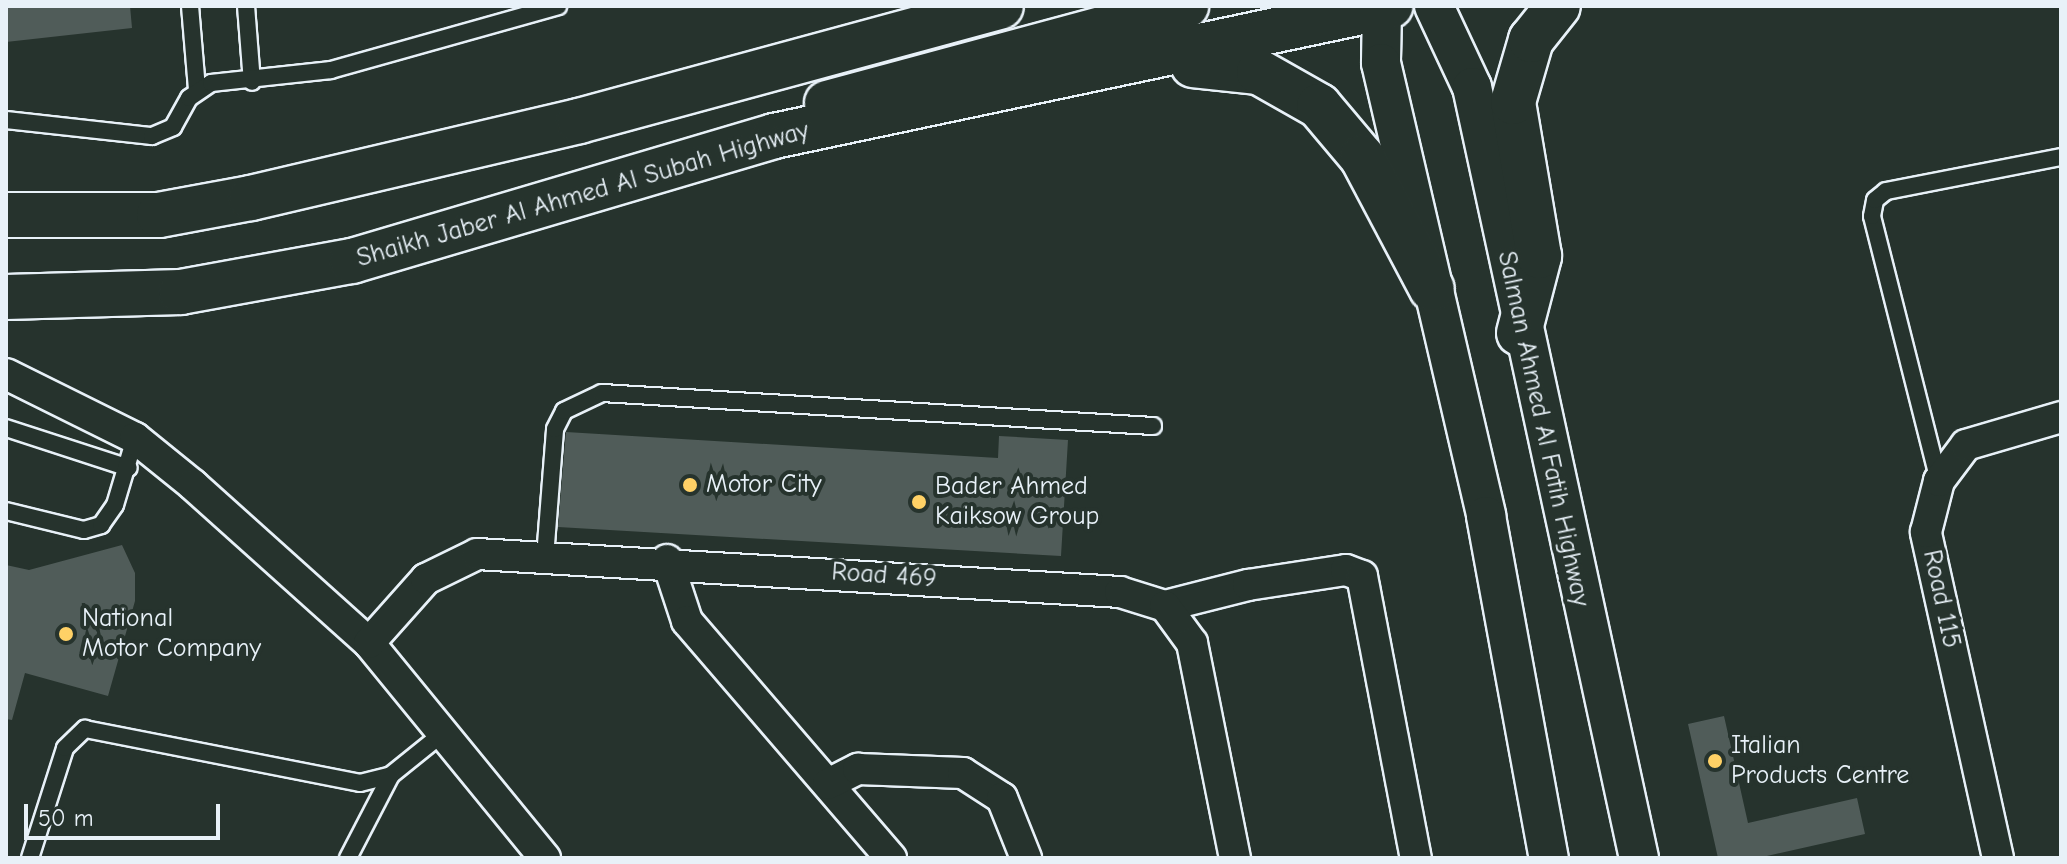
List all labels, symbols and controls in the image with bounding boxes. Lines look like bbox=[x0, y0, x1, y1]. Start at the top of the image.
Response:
street label: Shaikh Jaber Al Ahmed Al Subah Highway bbox=[353, 115, 813, 275]
street label: Salman Ahmed Al Fatih Highway bbox=[1490, 249, 1596, 609]
place label: Motor City bbox=[706, 469, 822, 501]
place label: Bader Ahmed Kaiksow Group bbox=[935, 471, 1099, 532]
marker: Motor City bbox=[681, 476, 699, 494]
marker: Bader Ahmed Kaiksow Group bbox=[910, 493, 928, 511]
street label: Road 115 bbox=[1915, 547, 1967, 651]
street label: Road 469 bbox=[830, 557, 938, 595]
place label: National Motor Company bbox=[82, 603, 261, 664]
marker: National Motor Company bbox=[57, 625, 75, 643]
place label: Italian Products Centre bbox=[1731, 730, 1909, 792]
marker: Italian Products Centre bbox=[1706, 752, 1724, 770]
scale bar bbox=[28, 788, 224, 838]
text: 50 m bbox=[38, 804, 94, 832]

